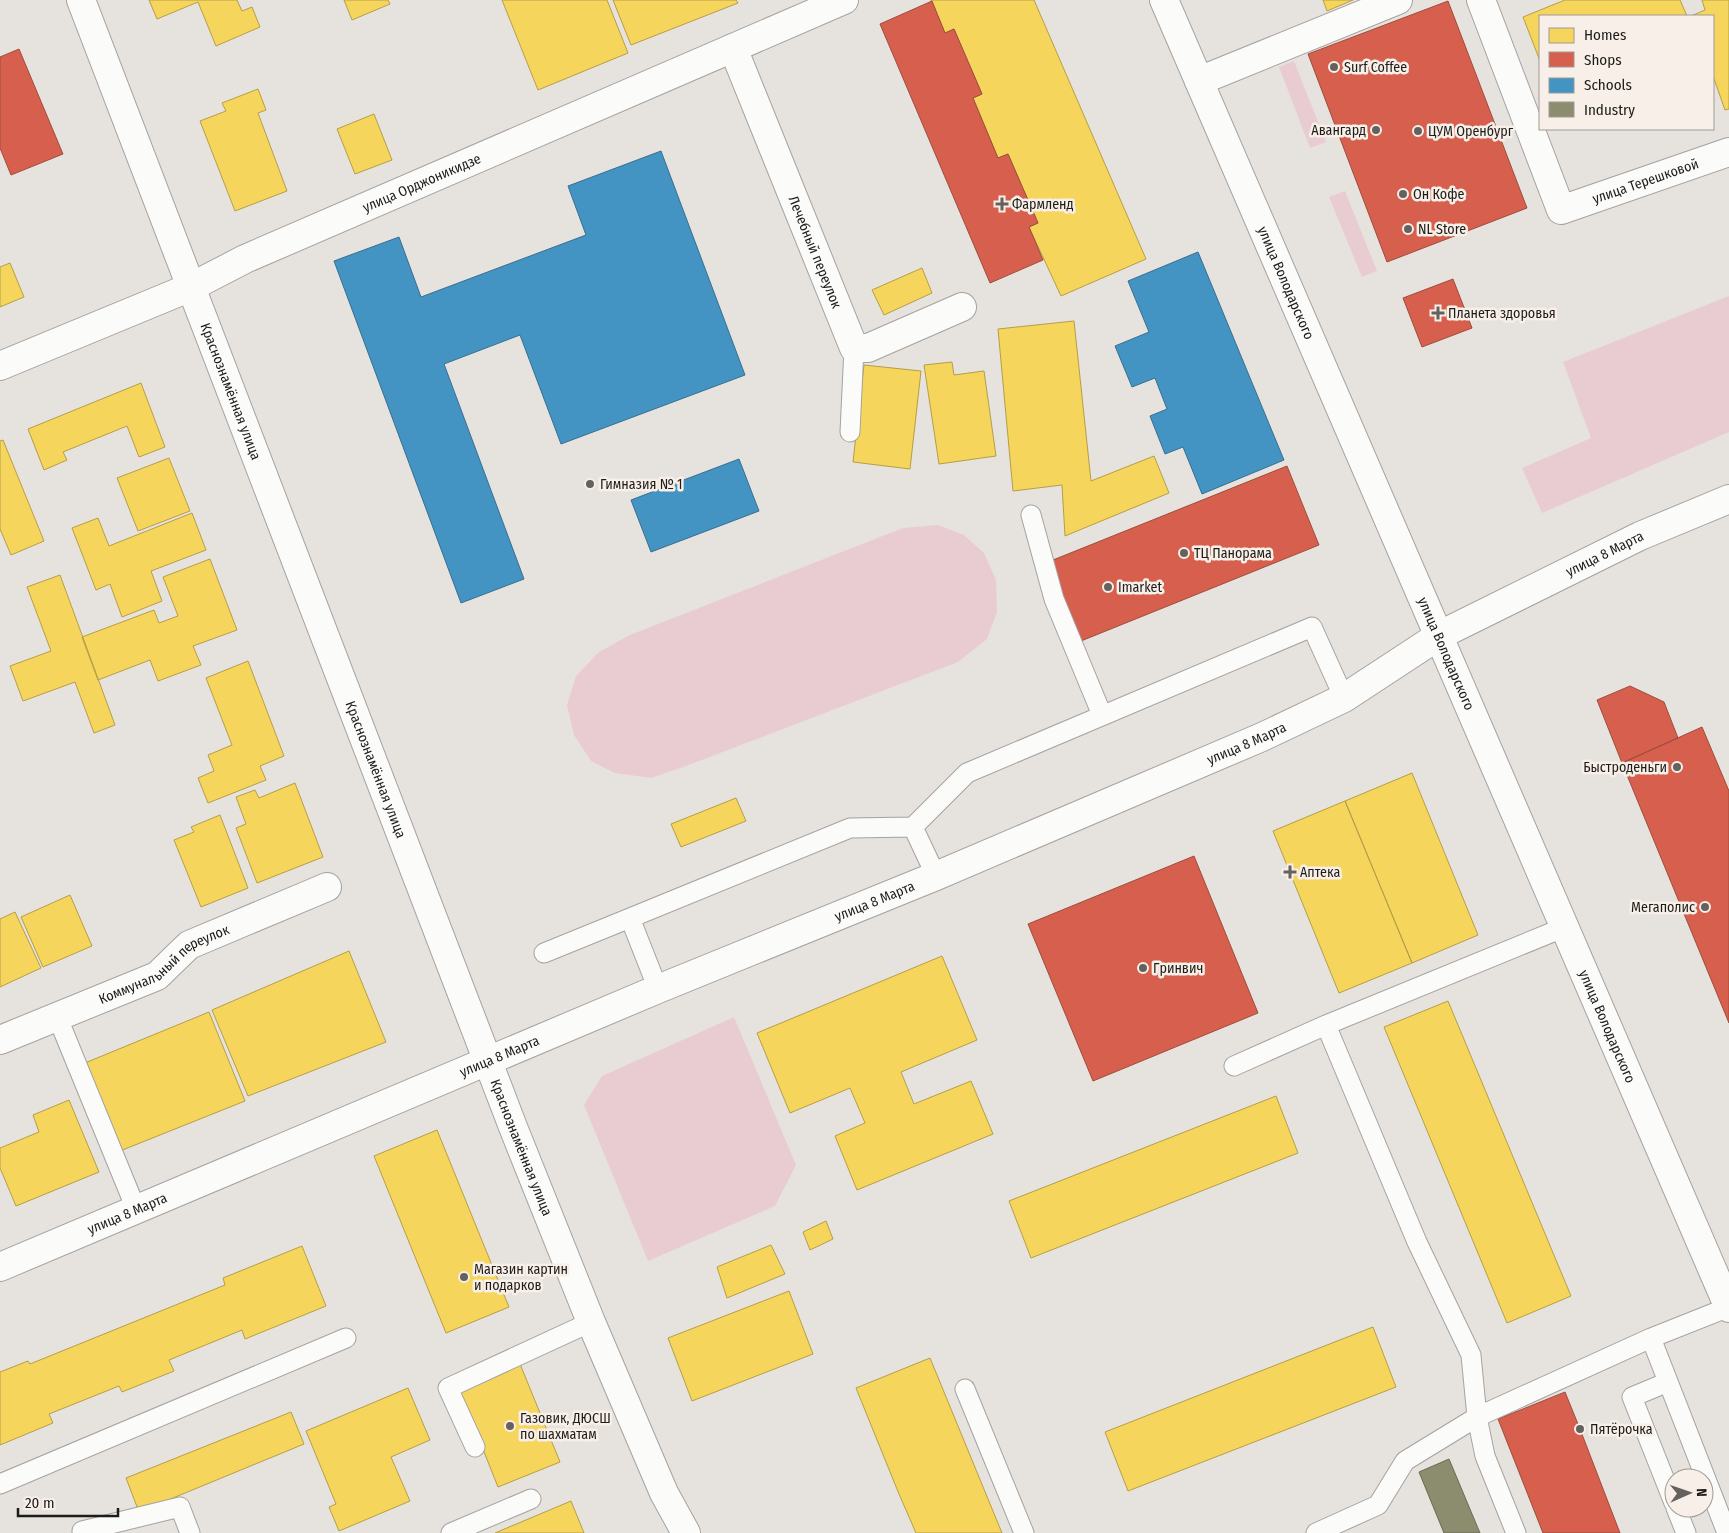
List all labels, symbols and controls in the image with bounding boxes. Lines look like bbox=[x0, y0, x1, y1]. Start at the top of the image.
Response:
legend bbox=[1539, 15, 1714, 130]
text: Homes bbox=[1584, 26, 1626, 44]
text: Shops bbox=[1584, 51, 1622, 69]
place label: Surf Coffee bbox=[1344, 59, 1407, 76]
marker: Surf Coffee bbox=[1328, 61, 1340, 73]
text: Schools bbox=[1584, 76, 1632, 94]
text: Industry bbox=[1584, 101, 1635, 119]
place label: Авангард bbox=[1311, 122, 1366, 139]
place label: ЦУМ Оренбург bbox=[1428, 123, 1514, 140]
marker: Авангард bbox=[1370, 124, 1382, 136]
marker: ЦУМ Оренбург bbox=[1412, 125, 1424, 137]
street label: улица Орджоникидзе bbox=[360, 150, 483, 216]
street label: улица Терешковой bbox=[1590, 155, 1701, 207]
place label: Он Кофе bbox=[1413, 186, 1464, 203]
marker: Он Кофе bbox=[1397, 188, 1409, 200]
street label: Лечебный переулок bbox=[785, 193, 846, 311]
place label: Фармленд bbox=[1012, 196, 1074, 213]
marker: Фармленд bbox=[996, 198, 1008, 210]
place label: NL Store bbox=[1418, 221, 1466, 238]
marker: NL Store bbox=[1402, 223, 1414, 235]
street label: улица Володарского bbox=[1254, 224, 1318, 342]
place label: Планета здоровья bbox=[1448, 305, 1556, 322]
marker: Планета здоровья bbox=[1432, 307, 1444, 319]
street label: Краснознамённая улица bbox=[197, 320, 265, 462]
place label: Гимназия № 1 bbox=[600, 476, 682, 493]
marker: Гимназия № 1 bbox=[584, 478, 596, 490]
street label: улица 8 Марта bbox=[1563, 527, 1646, 580]
place label: ТЦ Панорама bbox=[1194, 545, 1272, 562]
marker: ТЦ Панорама bbox=[1178, 547, 1190, 559]
place label: Imarket bbox=[1118, 579, 1162, 596]
marker: Imarket bbox=[1102, 581, 1114, 593]
street label: улица Володарского bbox=[1414, 595, 1478, 713]
street label: Краснознамённая улица bbox=[342, 699, 410, 840]
street label: улица 8 Марта bbox=[1204, 718, 1289, 768]
place label: Быстроденьги bbox=[1583, 759, 1667, 776]
marker: Быстроденьги bbox=[1671, 761, 1683, 773]
place label: Аптека bbox=[1300, 864, 1340, 881]
marker: Аптека bbox=[1284, 866, 1296, 878]
street label: улица 8 Марта bbox=[832, 877, 917, 925]
place label: Мегаполис bbox=[1631, 899, 1695, 916]
marker: Мегаполис bbox=[1699, 901, 1711, 913]
street label: Коммунальный переулок bbox=[96, 920, 232, 1007]
place label: Гринвич bbox=[1153, 960, 1203, 977]
marker: Гринвич bbox=[1137, 962, 1149, 974]
street label: улица Володарского bbox=[1575, 967, 1639, 1085]
street label: улица 8 Марта bbox=[457, 1032, 542, 1080]
street label: Краснознамённая улица bbox=[487, 1077, 556, 1218]
street label: улица 8 Марта bbox=[85, 1189, 170, 1238]
place label: Магазин картин и подарков bbox=[474, 1261, 568, 1294]
marker: Магазин картин и подарков bbox=[458, 1271, 470, 1283]
place label: Газовик, ДЮСШ по шахматам bbox=[520, 1410, 611, 1443]
marker: Газовик, ДЮСШ по шахматам bbox=[504, 1420, 516, 1432]
place label: Пятёрочка bbox=[1590, 1421, 1653, 1438]
marker: Пятёрочка bbox=[1574, 1423, 1586, 1435]
north arrow bbox=[1664, 1468, 1714, 1518]
scale bar bbox=[18, 1486, 118, 1518]
text: N bbox=[1693, 1488, 1710, 1497]
text: 20 m bbox=[25, 1494, 55, 1512]

